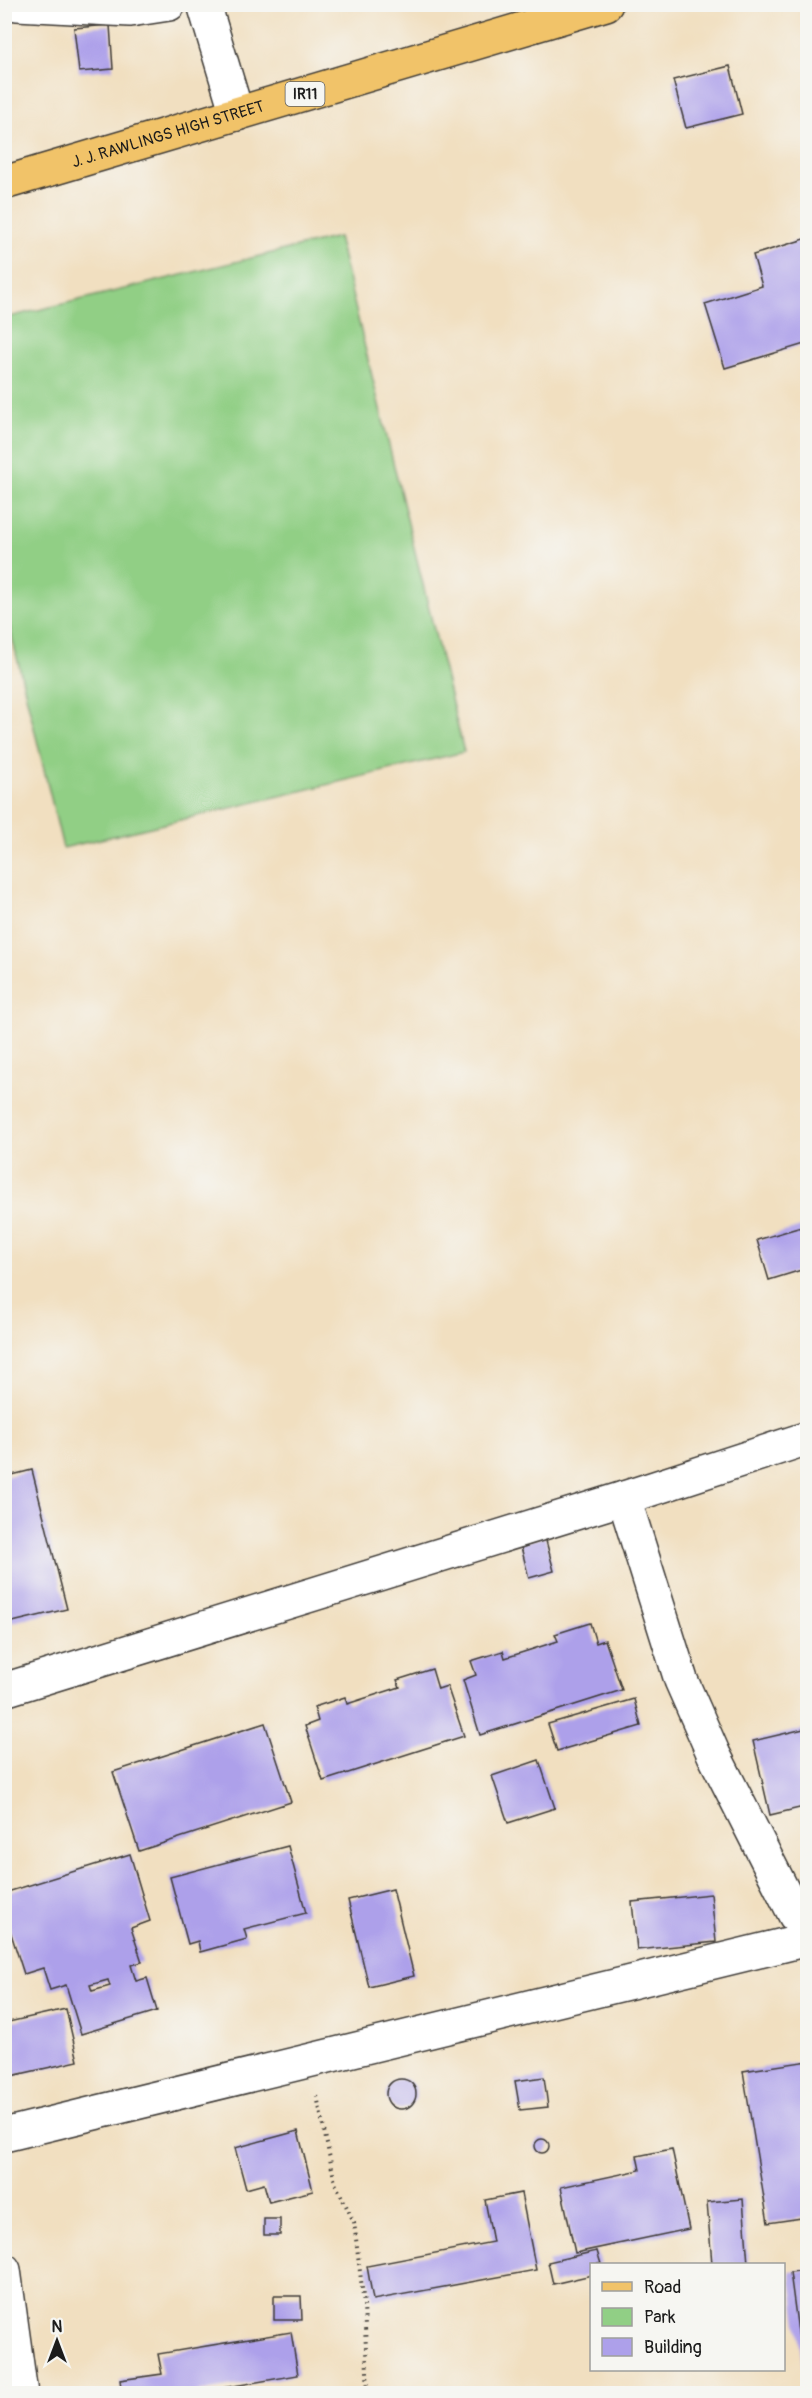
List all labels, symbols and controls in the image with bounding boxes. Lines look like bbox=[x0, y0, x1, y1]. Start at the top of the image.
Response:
road number: IR11 bbox=[286, 82, 324, 106]
street label: J. J. RAWLINGS HIGH STREET bbox=[69, 96, 266, 172]
legend bbox=[590, 2263, 785, 2371]
text: Road bbox=[644, 2276, 681, 2299]
text: Park bbox=[644, 2306, 676, 2329]
north arrow bbox=[27, 2311, 87, 2371]
text: N bbox=[52, 2317, 63, 2337]
text: Building bbox=[644, 2336, 702, 2359]

